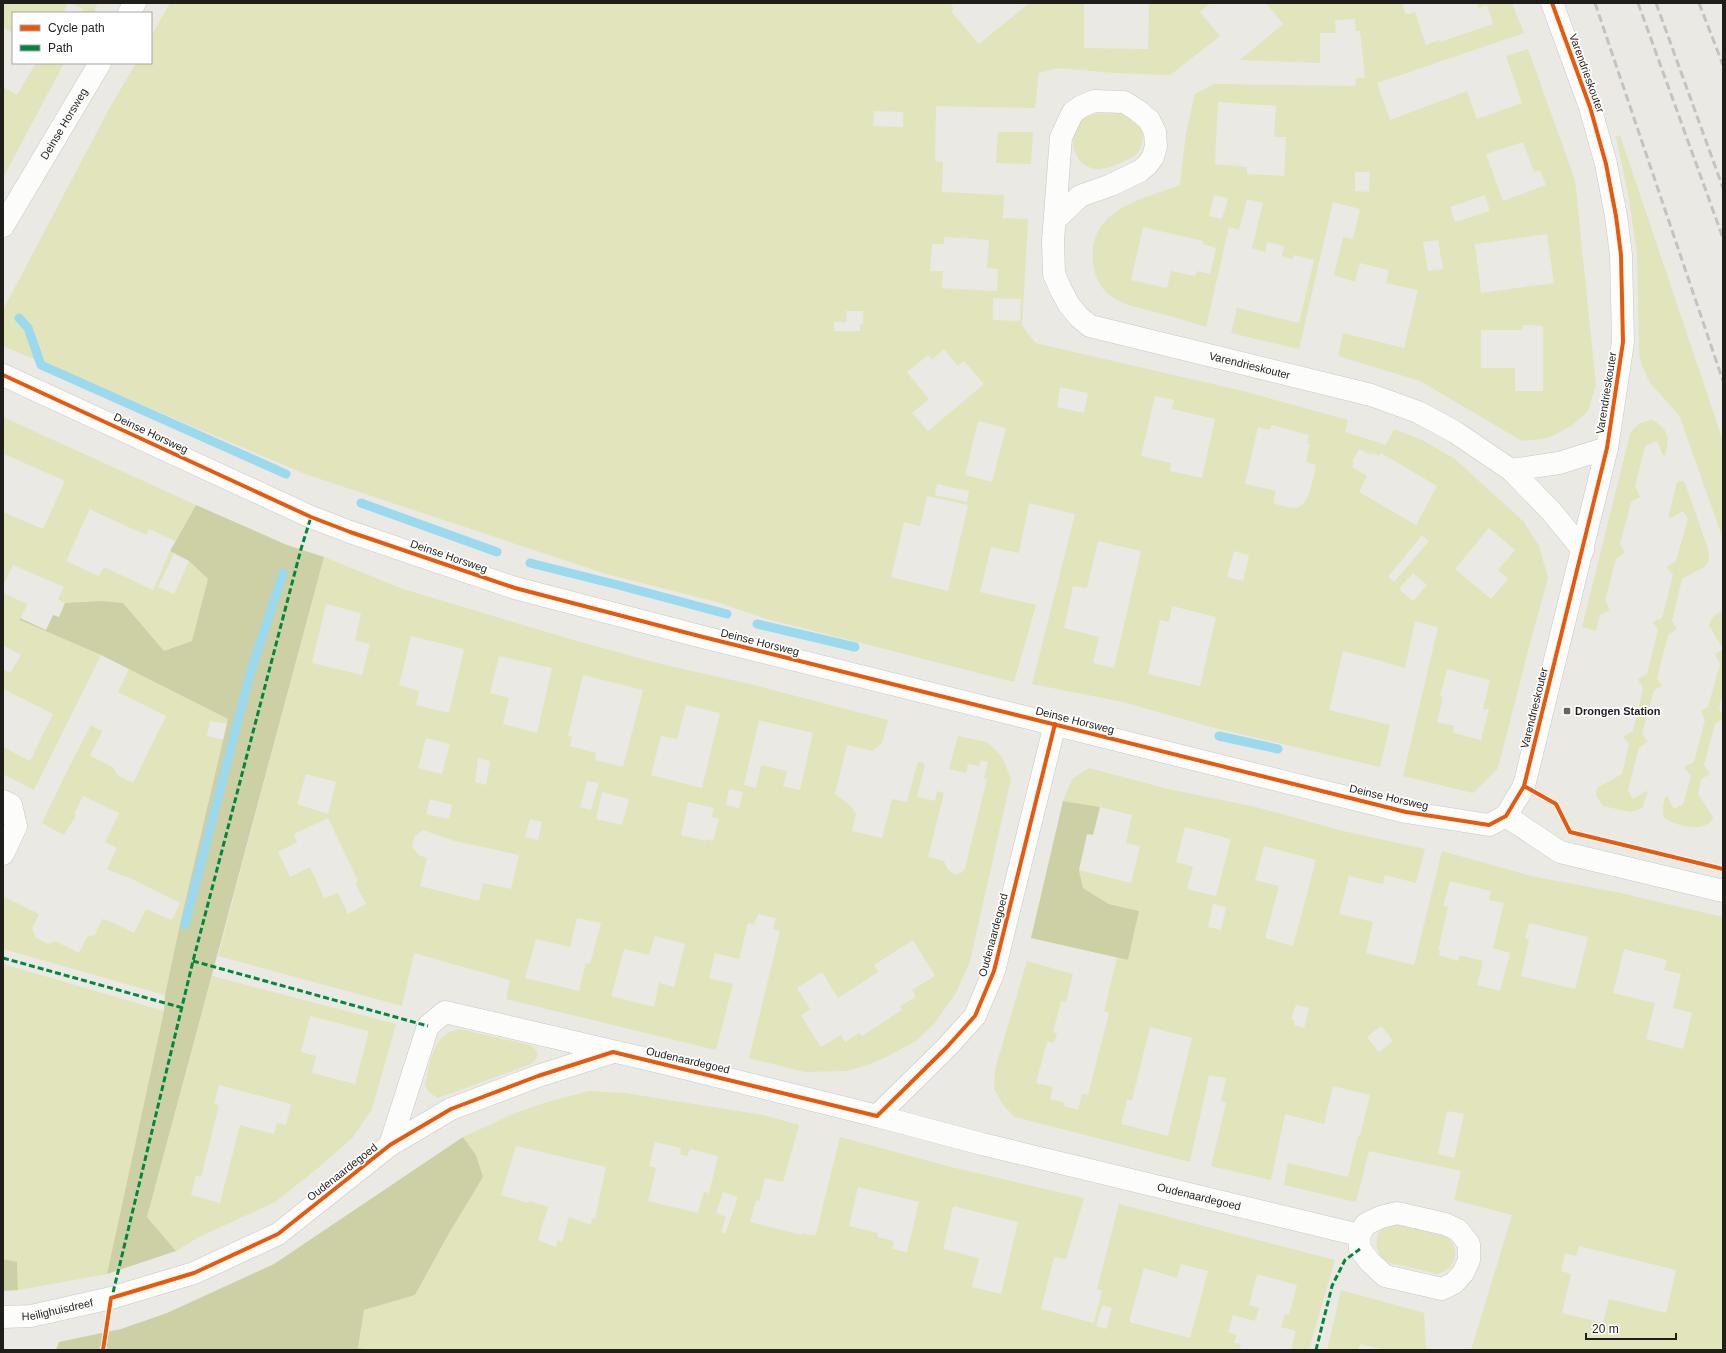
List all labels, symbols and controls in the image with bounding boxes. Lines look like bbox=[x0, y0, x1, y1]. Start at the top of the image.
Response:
legend bbox=[12, 12, 152, 64]
text: Cycle path bbox=[48, 21, 105, 35]
street label: Varendrieskouter bbox=[1567, 32, 1607, 114]
text: Path bbox=[48, 41, 73, 55]
street label: Deinse Horsweg bbox=[38, 86, 90, 162]
street label: Varendrieskouter bbox=[1208, 350, 1292, 381]
street label: Varendrieskouter bbox=[1594, 351, 1618, 435]
street label: Deinse Horsweg bbox=[112, 411, 190, 455]
street label: Deinse Horsweg bbox=[409, 537, 489, 575]
street label: Deinse Horsweg bbox=[719, 626, 801, 658]
street label: Varendrieskouter bbox=[1518, 666, 1550, 750]
street label: Deinse Horsweg bbox=[1034, 704, 1116, 736]
place label: Drongen Station bbox=[1575, 705, 1661, 717]
marker: Drongen Station bbox=[1562, 706, 1572, 716]
street label: Deinse Horsweg bbox=[1348, 782, 1430, 812]
street label: Oudenaardegoed bbox=[976, 892, 1010, 978]
street label: Oudenaardegoed bbox=[645, 1045, 731, 1075]
street label: Oudenaardegoed bbox=[305, 1141, 379, 1203]
street label: Oudenaardegoed bbox=[1156, 1181, 1242, 1212]
street label: Heilighuisdreef bbox=[21, 1296, 95, 1322]
scale bar bbox=[1586, 1315, 1676, 1341]
text: 20 m bbox=[1592, 1322, 1619, 1336]

